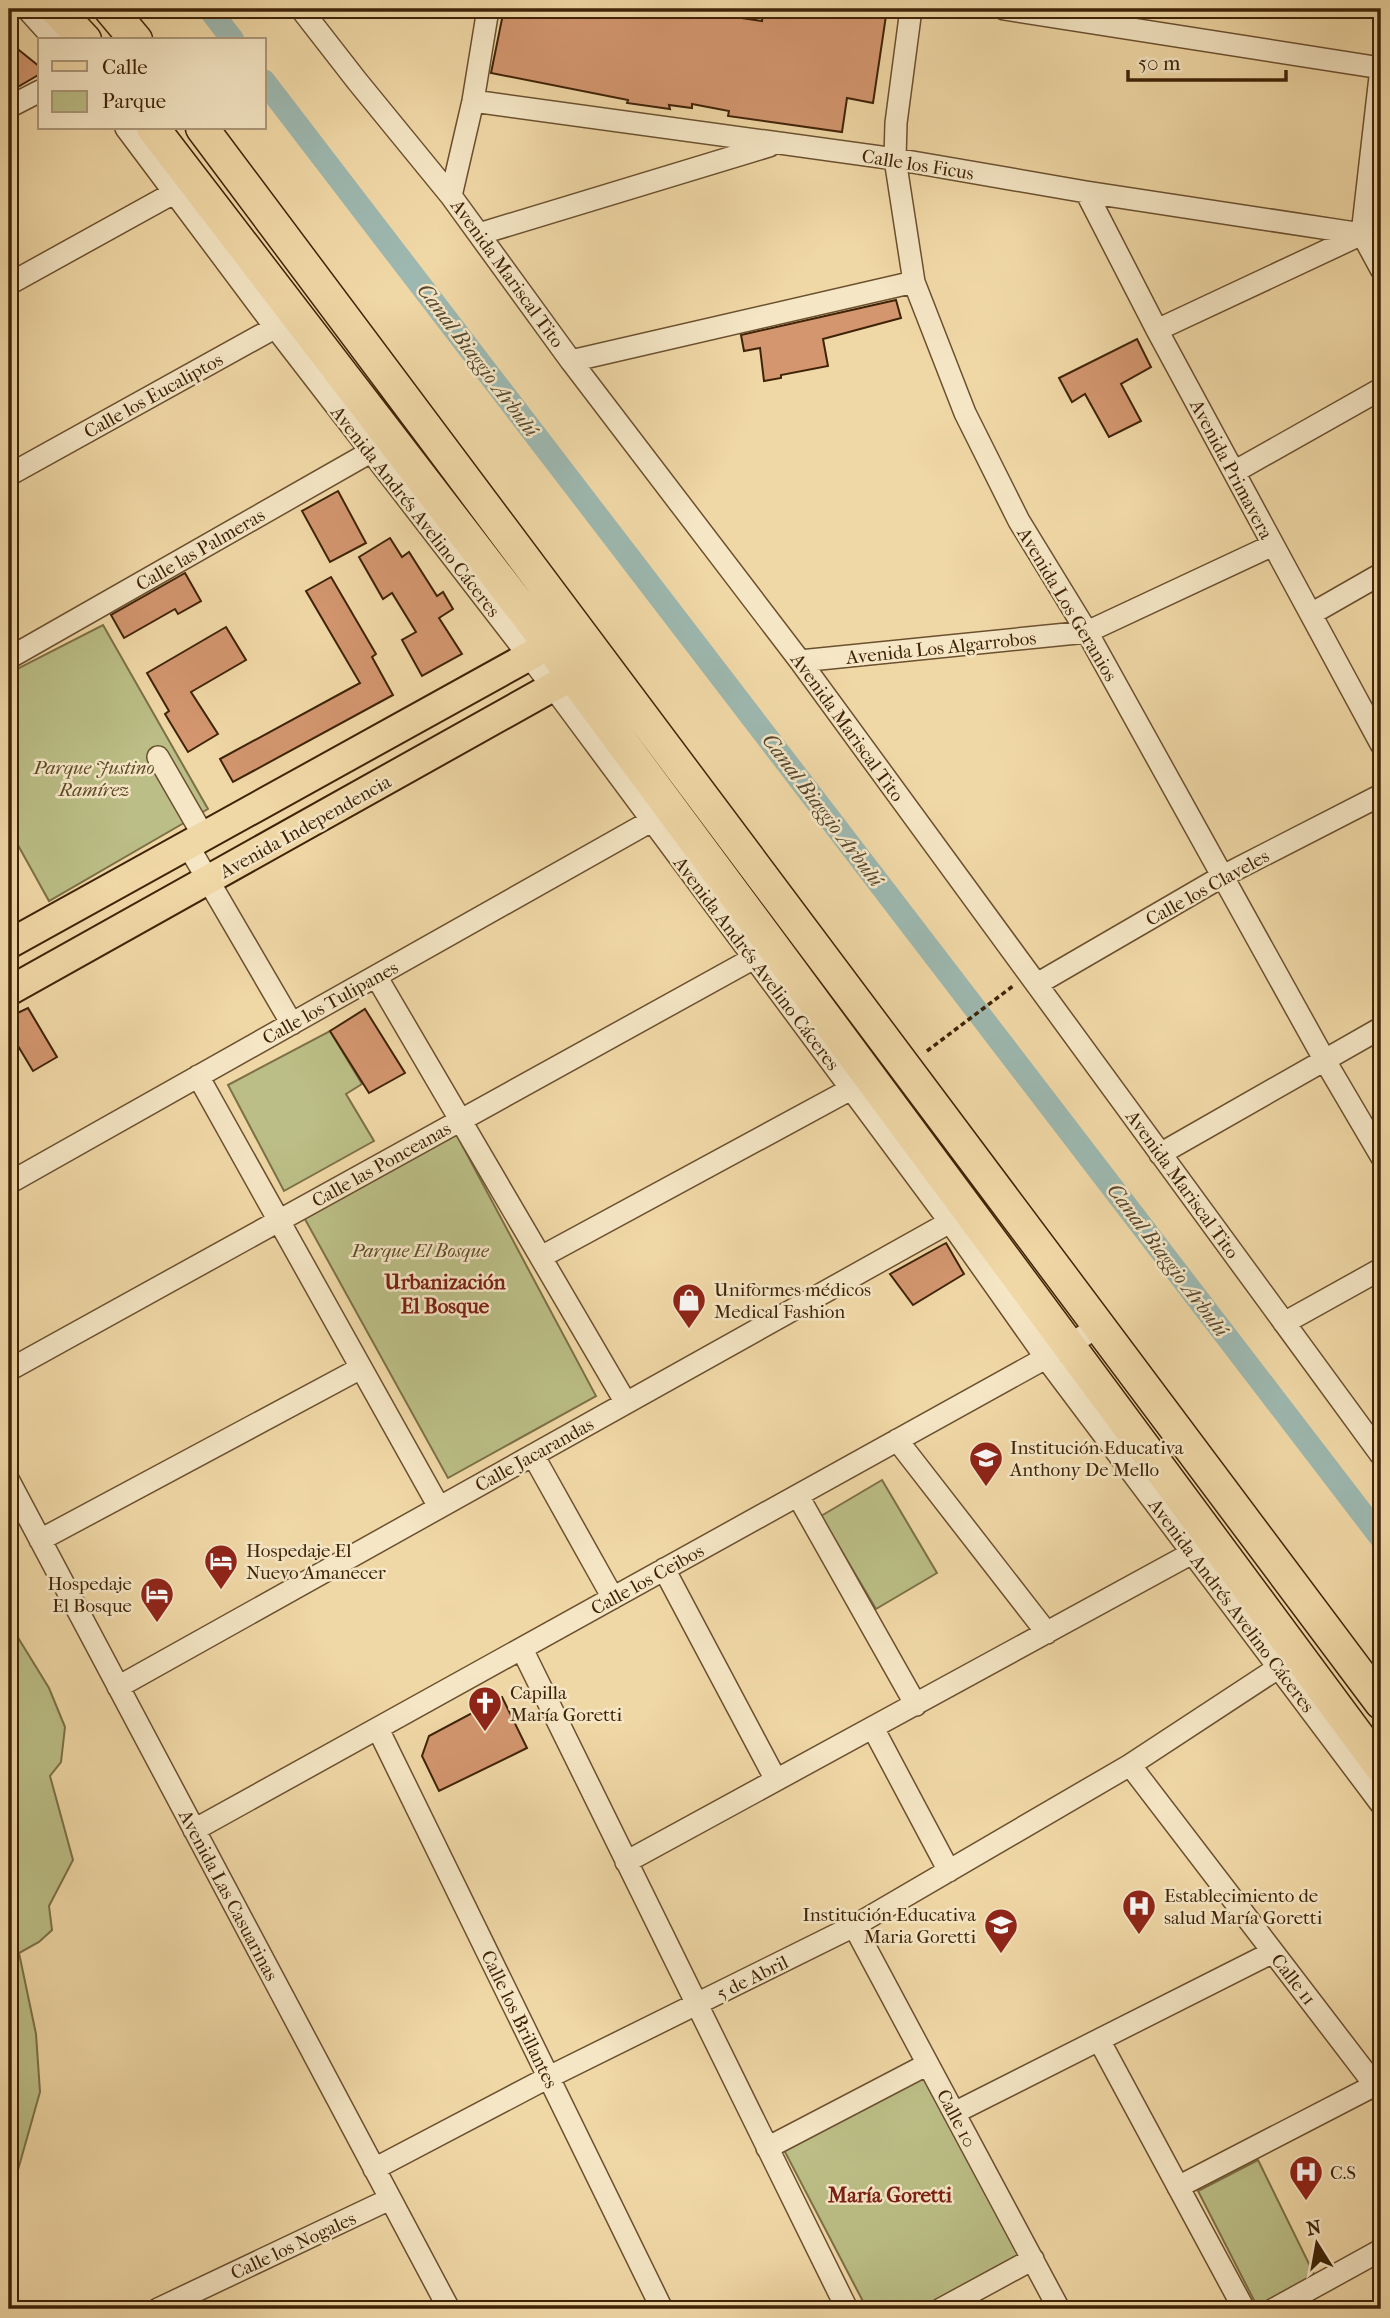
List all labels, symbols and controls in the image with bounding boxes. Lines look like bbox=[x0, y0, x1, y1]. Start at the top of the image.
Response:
legend bbox=[38, 38, 266, 130]
scale bar bbox=[1128, 38, 1285, 82]
text: 50 m bbox=[1138, 51, 1181, 75]
text: Calle bbox=[102, 55, 148, 79]
text: Parque bbox=[102, 89, 166, 113]
street label: Calle los Ficus bbox=[860, 145, 975, 185]
street label: Avenida Mariscal Tito bbox=[445, 194, 569, 352]
water label: Canal Biaggio Arbulú bbox=[412, 279, 544, 442]
street label: Calle los Eucaliptos bbox=[80, 349, 227, 443]
street label: Avenida Primavera bbox=[1185, 395, 1277, 543]
street label: Avenida Andrés Avelino Cáceres bbox=[325, 401, 504, 622]
street label: Calle las Palmeras bbox=[132, 504, 269, 596]
street label: Avenida Los Geranios bbox=[1012, 523, 1122, 685]
street label: Avenida Los Algarrobos bbox=[844, 627, 1037, 669]
street label: Avenida Mariscal Tito bbox=[785, 648, 909, 806]
water label: Canal Biaggio Arbulú bbox=[757, 729, 889, 892]
park label: Parque Justino Ramírez bbox=[33, 757, 154, 801]
street label: Avenida Independencia bbox=[215, 771, 395, 884]
street label: Calle los Claveles bbox=[1142, 845, 1273, 931]
street label: Avenida Andrés Avelino Cáceres bbox=[668, 852, 844, 1075]
street label: Calle los Tulipanes bbox=[259, 956, 402, 1049]
street label: Avenida Mariscal Tito bbox=[1120, 1105, 1244, 1263]
street label: Calle las Ponceanas bbox=[308, 1118, 455, 1212]
water label: Canal Biaggio Arbulú bbox=[1102, 1179, 1234, 1342]
park label: Parque El Bosque bbox=[350, 1240, 490, 1262]
district label: Urbanización El Bosque bbox=[383, 1270, 506, 1318]
place label: Uniformes médicos Medical Fashion bbox=[714, 1279, 871, 1323]
shop icon: Uniformes médicos Medical Fashion bbox=[670, 1281, 708, 1330]
street label: Calle Jacarandas bbox=[471, 1413, 598, 1497]
place label: Institución Educativa Anthony De Mello bbox=[1009, 1437, 1184, 1481]
school or university icon: Institución Educativa Anthony De Mello bbox=[967, 1439, 1005, 1488]
street label: Avenida Andrés Avelino Cáceres bbox=[1143, 1494, 1319, 1717]
place label: Hospedaje El Nuevo Amanecer bbox=[246, 1540, 387, 1584]
street label: Calle los Ceibos bbox=[587, 1540, 708, 1620]
hotel icon: Hospedaje El Nuevo Amanecer bbox=[202, 1542, 240, 1591]
place label: Hospedaje El Bosque bbox=[48, 1573, 132, 1617]
hotel icon: Hospedaje El Bosque bbox=[138, 1575, 176, 1624]
place label: Capilla María Goretti bbox=[510, 1682, 623, 1726]
church icon: Capilla María Goretti bbox=[466, 1684, 504, 1733]
street label: Avenida Las Casuarinas bbox=[173, 1805, 282, 1985]
place label: Establecimiento de salud María Goretti bbox=[1164, 1885, 1323, 1929]
hospital icon: Establecimiento de salud María Goretti bbox=[1120, 1887, 1158, 1936]
place label: Institución Educativa Maria Goretti bbox=[802, 1904, 976, 1948]
school or university icon: Institución Educativa Maria Goretti bbox=[982, 1906, 1020, 1955]
street label: Calle los Brillantes bbox=[476, 1947, 562, 2092]
street label: Calle 11 bbox=[1266, 1950, 1320, 2010]
street label: 5 de Abril bbox=[713, 1951, 792, 2005]
street label: Calle 10 bbox=[932, 2086, 981, 2151]
hospital icon: C.S bbox=[1287, 2153, 1325, 2202]
place label: C.S bbox=[1330, 2162, 1356, 2184]
district label: María Goretti bbox=[827, 2183, 953, 2207]
street label: Calle los Nogales bbox=[227, 2207, 359, 2284]
north arrow bbox=[1282, 2210, 1352, 2280]
text: N bbox=[1305, 2216, 1324, 2240]

